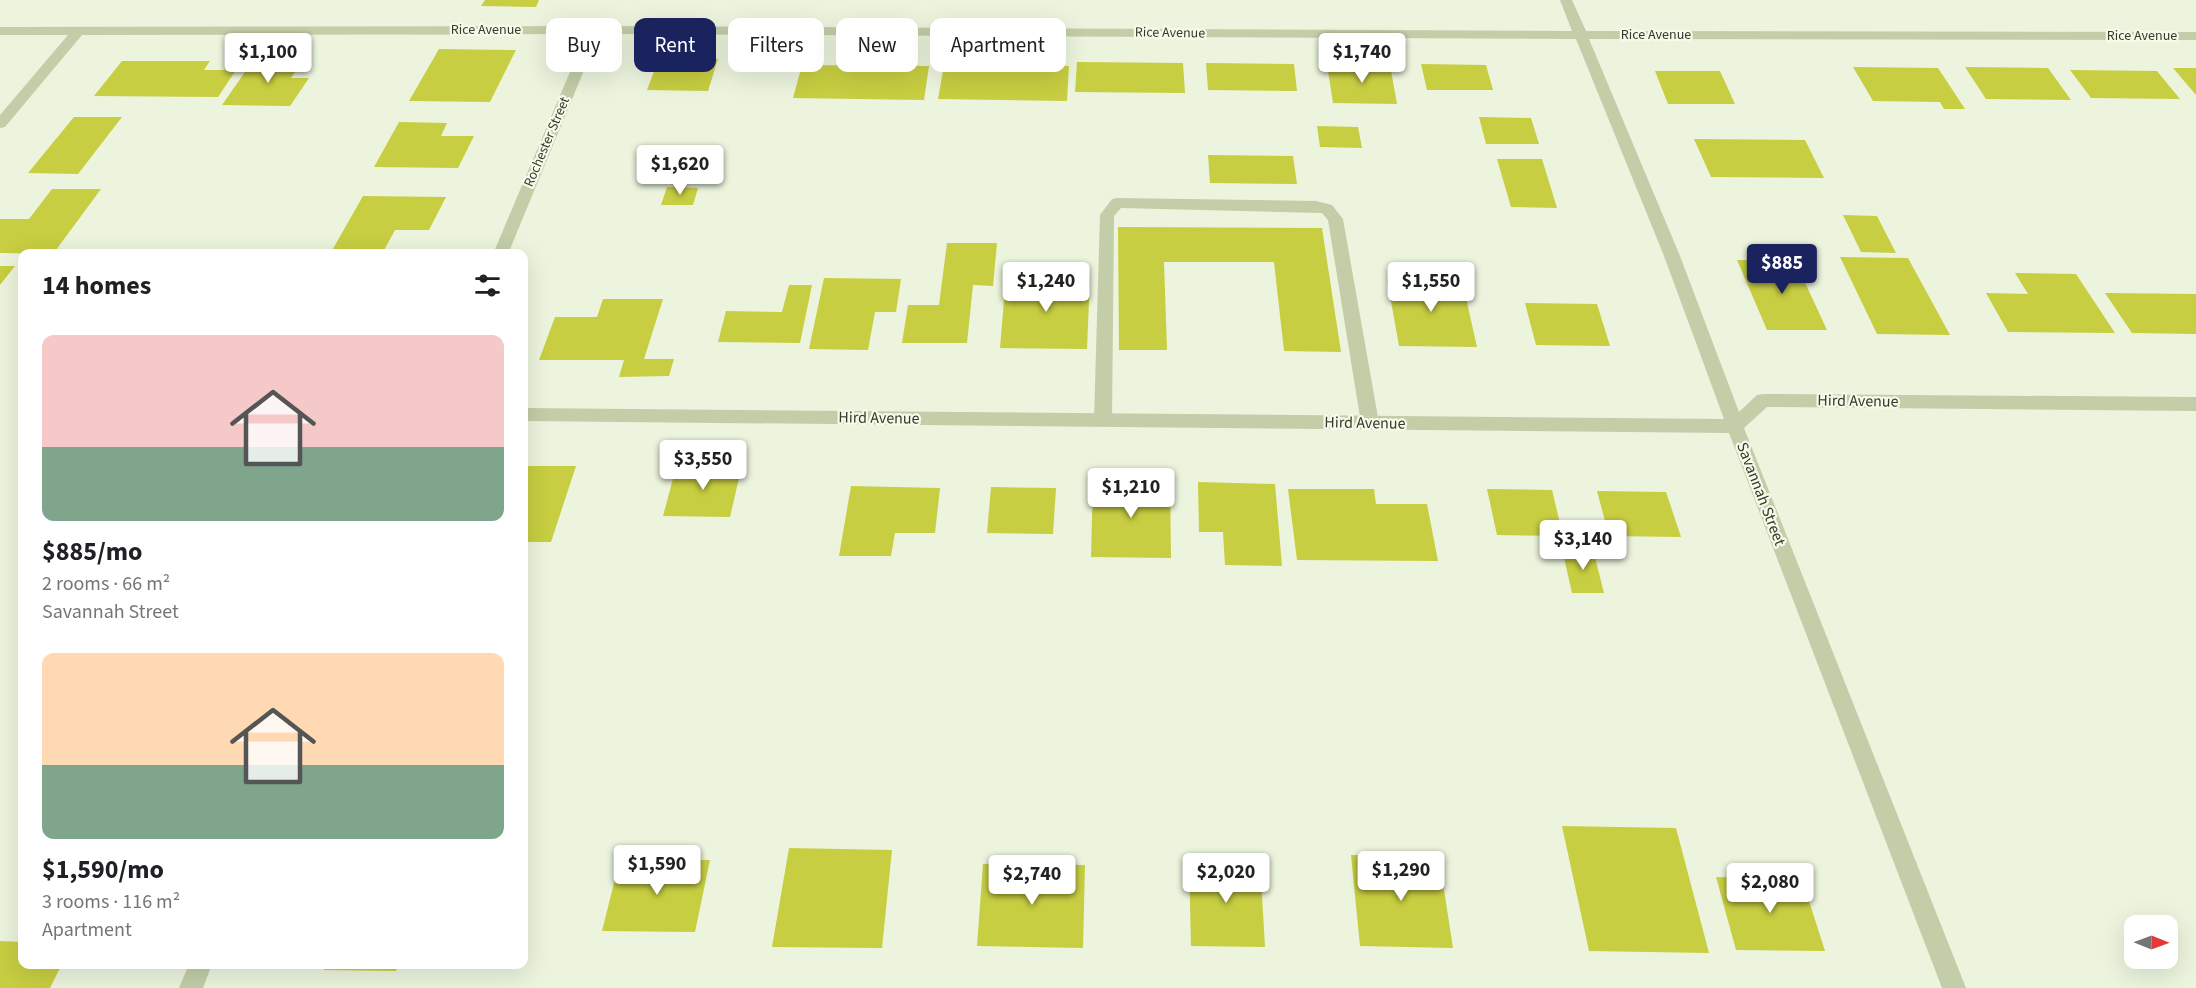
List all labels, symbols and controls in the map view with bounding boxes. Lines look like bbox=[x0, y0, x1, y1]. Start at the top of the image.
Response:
chip: Buy bbox=[546, 18, 622, 72]
chip: Rent bbox=[634, 18, 716, 72]
chip: Filters bbox=[728, 18, 824, 72]
chip: New bbox=[836, 18, 918, 72]
chip: Apartment bbox=[930, 18, 1066, 72]
street label: Rice Avenue bbox=[451, 20, 521, 40]
street label: Rice Avenue bbox=[1135, 22, 1205, 44]
street label: Rice Avenue bbox=[1621, 25, 1691, 45]
street label: Rice Avenue bbox=[2107, 26, 2177, 46]
pin: $1,100 bbox=[219, 33, 317, 84]
pin: $1,740 bbox=[1313, 33, 1411, 84]
text: $1,100 bbox=[239, 38, 297, 66]
text: $1,740 bbox=[1333, 38, 1391, 66]
street label: Rochester Street bbox=[519, 94, 575, 190]
pin: $1,620 bbox=[631, 145, 729, 196]
text: $1,620 bbox=[651, 150, 709, 178]
pin: $885 bbox=[1746, 244, 1818, 295]
text: $885 bbox=[1761, 249, 1803, 277]
pin: $1,240 bbox=[997, 262, 1095, 313]
pin: $1,550 bbox=[1382, 262, 1480, 313]
text: 14 homes bbox=[42, 267, 151, 304]
text: $1,240 bbox=[1017, 267, 1075, 295]
text: $1,550 bbox=[1402, 267, 1460, 295]
icon: filters bbox=[471, 269, 504, 302]
icon: home bbox=[219, 374, 327, 482]
street label: Hird Avenue bbox=[1817, 389, 1899, 413]
street label: Hird Avenue bbox=[838, 406, 920, 430]
street label: Hird Avenue bbox=[1324, 411, 1406, 435]
street label: Savannah Street bbox=[1731, 439, 1791, 550]
pin: $3,550 bbox=[654, 440, 752, 491]
text: $3,550 bbox=[674, 445, 732, 473]
pin: $1,210 bbox=[1082, 468, 1180, 519]
text: $1,210 bbox=[1102, 473, 1160, 501]
pin: $3,140 bbox=[1534, 520, 1632, 571]
text: $3,140 bbox=[1554, 525, 1612, 553]
text: $885/mo bbox=[42, 533, 142, 570]
text: 2 rooms · 66 m² bbox=[42, 570, 170, 598]
text: Savannah Street bbox=[42, 598, 179, 626]
icon: home bbox=[219, 692, 327, 800]
pin: $1,590 bbox=[608, 845, 706, 896]
text: $1,590 bbox=[628, 850, 686, 878]
text: $1,590/mo bbox=[42, 851, 164, 888]
pin: $1,290 bbox=[1352, 851, 1450, 902]
pin: $2,020 bbox=[1177, 853, 1275, 904]
pin: $2,740 bbox=[983, 855, 1081, 906]
text: $1,290 bbox=[1372, 856, 1430, 884]
text: $2,020 bbox=[1197, 858, 1255, 886]
text: $2,740 bbox=[1003, 860, 1061, 888]
pin: $2,080 bbox=[1721, 863, 1819, 914]
text: $2,080 bbox=[1741, 868, 1799, 896]
text: 3 rooms · 116 m² bbox=[42, 888, 180, 916]
north arrow bbox=[2124, 915, 2178, 969]
map controls bbox=[2124, 915, 2178, 969]
text: Apartment bbox=[42, 916, 132, 944]

